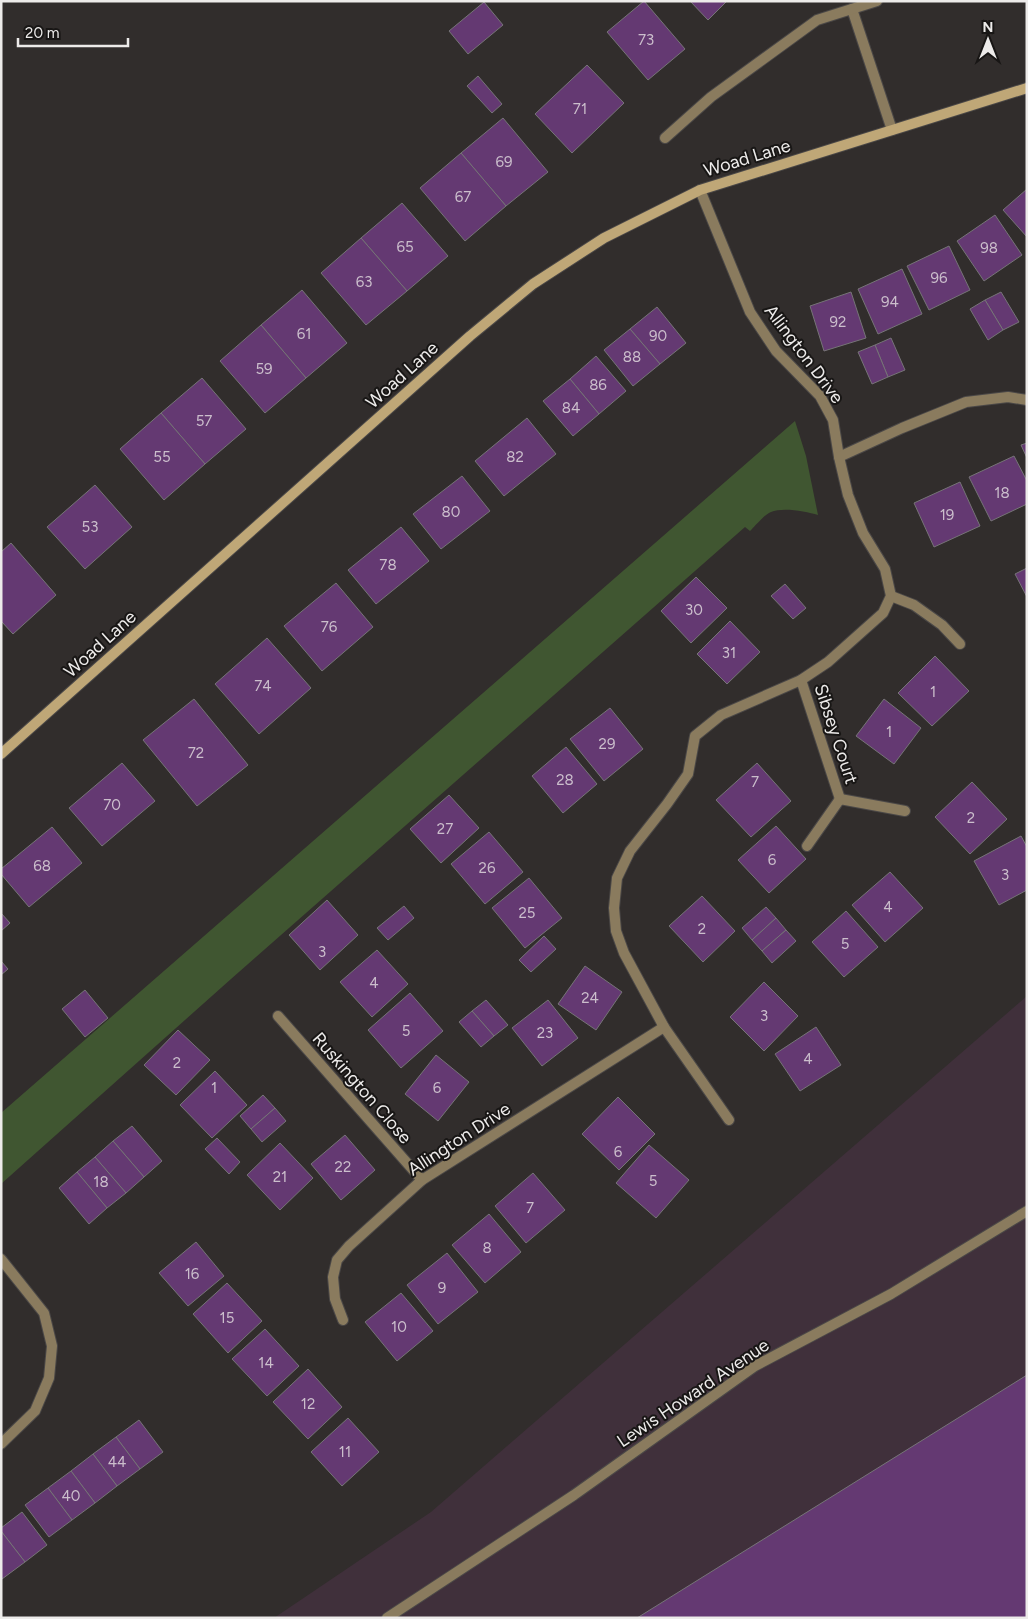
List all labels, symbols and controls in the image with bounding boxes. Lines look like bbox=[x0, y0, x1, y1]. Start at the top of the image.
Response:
scale bar bbox=[18, 15, 128, 47]
north arrow bbox=[963, 15, 1013, 65]
text: N bbox=[983, 19, 993, 36]
text: 20 m bbox=[25, 24, 59, 42]
house number: 73 bbox=[638, 31, 654, 49]
house number: 71 bbox=[573, 100, 587, 118]
street label: Woad Lane bbox=[701, 134, 793, 182]
house number: 69 bbox=[496, 153, 512, 171]
house number: 67 bbox=[455, 188, 471, 206]
house number: 65 bbox=[396, 238, 414, 256]
house number: 98 bbox=[980, 239, 998, 257]
house number: 96 bbox=[931, 269, 948, 287]
house number: 63 bbox=[356, 273, 372, 291]
house number: 94 bbox=[881, 293, 899, 311]
street label: Allington Drive bbox=[760, 300, 848, 408]
house number: 92 bbox=[830, 313, 846, 331]
house number: 61 bbox=[297, 325, 311, 343]
house number: 90 bbox=[649, 327, 667, 345]
street label: Woad Lane bbox=[361, 337, 443, 413]
house number: 88 bbox=[623, 348, 641, 366]
house number: 59 bbox=[255, 360, 273, 378]
house number: 86 bbox=[589, 376, 607, 394]
house number: 84 bbox=[562, 399, 580, 417]
house number: 57 bbox=[196, 412, 212, 430]
house number: 55 bbox=[153, 448, 171, 466]
house number: 82 bbox=[506, 448, 524, 466]
house number: 18 bbox=[994, 484, 1010, 502]
house number: 80 bbox=[442, 503, 460, 521]
house number: 19 bbox=[940, 506, 954, 524]
house number: 53 bbox=[82, 518, 98, 536]
house number: 78 bbox=[379, 556, 397, 574]
house number: 30 bbox=[685, 601, 703, 619]
street label: Woad Lane bbox=[59, 606, 141, 682]
house number: 76 bbox=[321, 618, 338, 636]
house number: 31 bbox=[722, 644, 736, 662]
house number: 74 bbox=[254, 677, 272, 695]
street label: Sibsey Court bbox=[809, 681, 863, 787]
house number: 1 bbox=[930, 683, 936, 701]
house number: 1 bbox=[886, 723, 892, 741]
house number: 29 bbox=[599, 735, 615, 753]
house number: 72 bbox=[188, 744, 204, 762]
house number: 28 bbox=[556, 771, 574, 789]
house number: 7 bbox=[751, 773, 759, 791]
house number: 70 bbox=[103, 796, 121, 814]
house number: 2 bbox=[967, 809, 975, 827]
house number: 27 bbox=[437, 820, 453, 838]
house number: 6 bbox=[768, 851, 777, 869]
house number: 68 bbox=[33, 857, 51, 875]
house number: 26 bbox=[479, 859, 496, 877]
house number: 3 bbox=[1001, 866, 1009, 884]
house number: 4 bbox=[883, 898, 893, 916]
house number: 25 bbox=[518, 904, 536, 922]
house number: 2 bbox=[698, 920, 706, 938]
house number: 5 bbox=[841, 935, 849, 953]
house number: 3 bbox=[318, 943, 326, 961]
house number: 4 bbox=[369, 974, 379, 992]
house number: 24 bbox=[581, 989, 599, 1007]
house number: 3 bbox=[760, 1007, 768, 1025]
house number: 5 bbox=[402, 1022, 410, 1040]
house number: 23 bbox=[537, 1024, 553, 1042]
street label: Ruskington Close bbox=[308, 1028, 417, 1148]
house number: 4 bbox=[803, 1050, 813, 1068]
house number: 2 bbox=[173, 1054, 181, 1072]
house number: 1 bbox=[211, 1079, 217, 1097]
house number: 6 bbox=[433, 1079, 442, 1097]
street label: Allington Drive bbox=[403, 1097, 515, 1180]
house number: 6 bbox=[614, 1143, 623, 1161]
house number: 22 bbox=[335, 1158, 351, 1176]
house number: 21 bbox=[273, 1168, 287, 1186]
house number: 5 bbox=[649, 1172, 657, 1190]
house number: 18 bbox=[93, 1173, 109, 1191]
house number: 7 bbox=[526, 1199, 534, 1217]
house number: 8 bbox=[482, 1239, 492, 1257]
house number: 16 bbox=[185, 1265, 200, 1283]
house number: 9 bbox=[438, 1279, 446, 1297]
house number: 15 bbox=[220, 1309, 234, 1327]
house number: 10 bbox=[391, 1318, 407, 1336]
street label: Lewis Howard Avenue bbox=[613, 1334, 773, 1452]
house number: 14 bbox=[258, 1354, 274, 1372]
house number: 12 bbox=[301, 1395, 315, 1413]
house number: 11 bbox=[339, 1443, 351, 1461]
house number: 44 bbox=[108, 1453, 126, 1471]
house number: 40 bbox=[62, 1487, 80, 1505]

